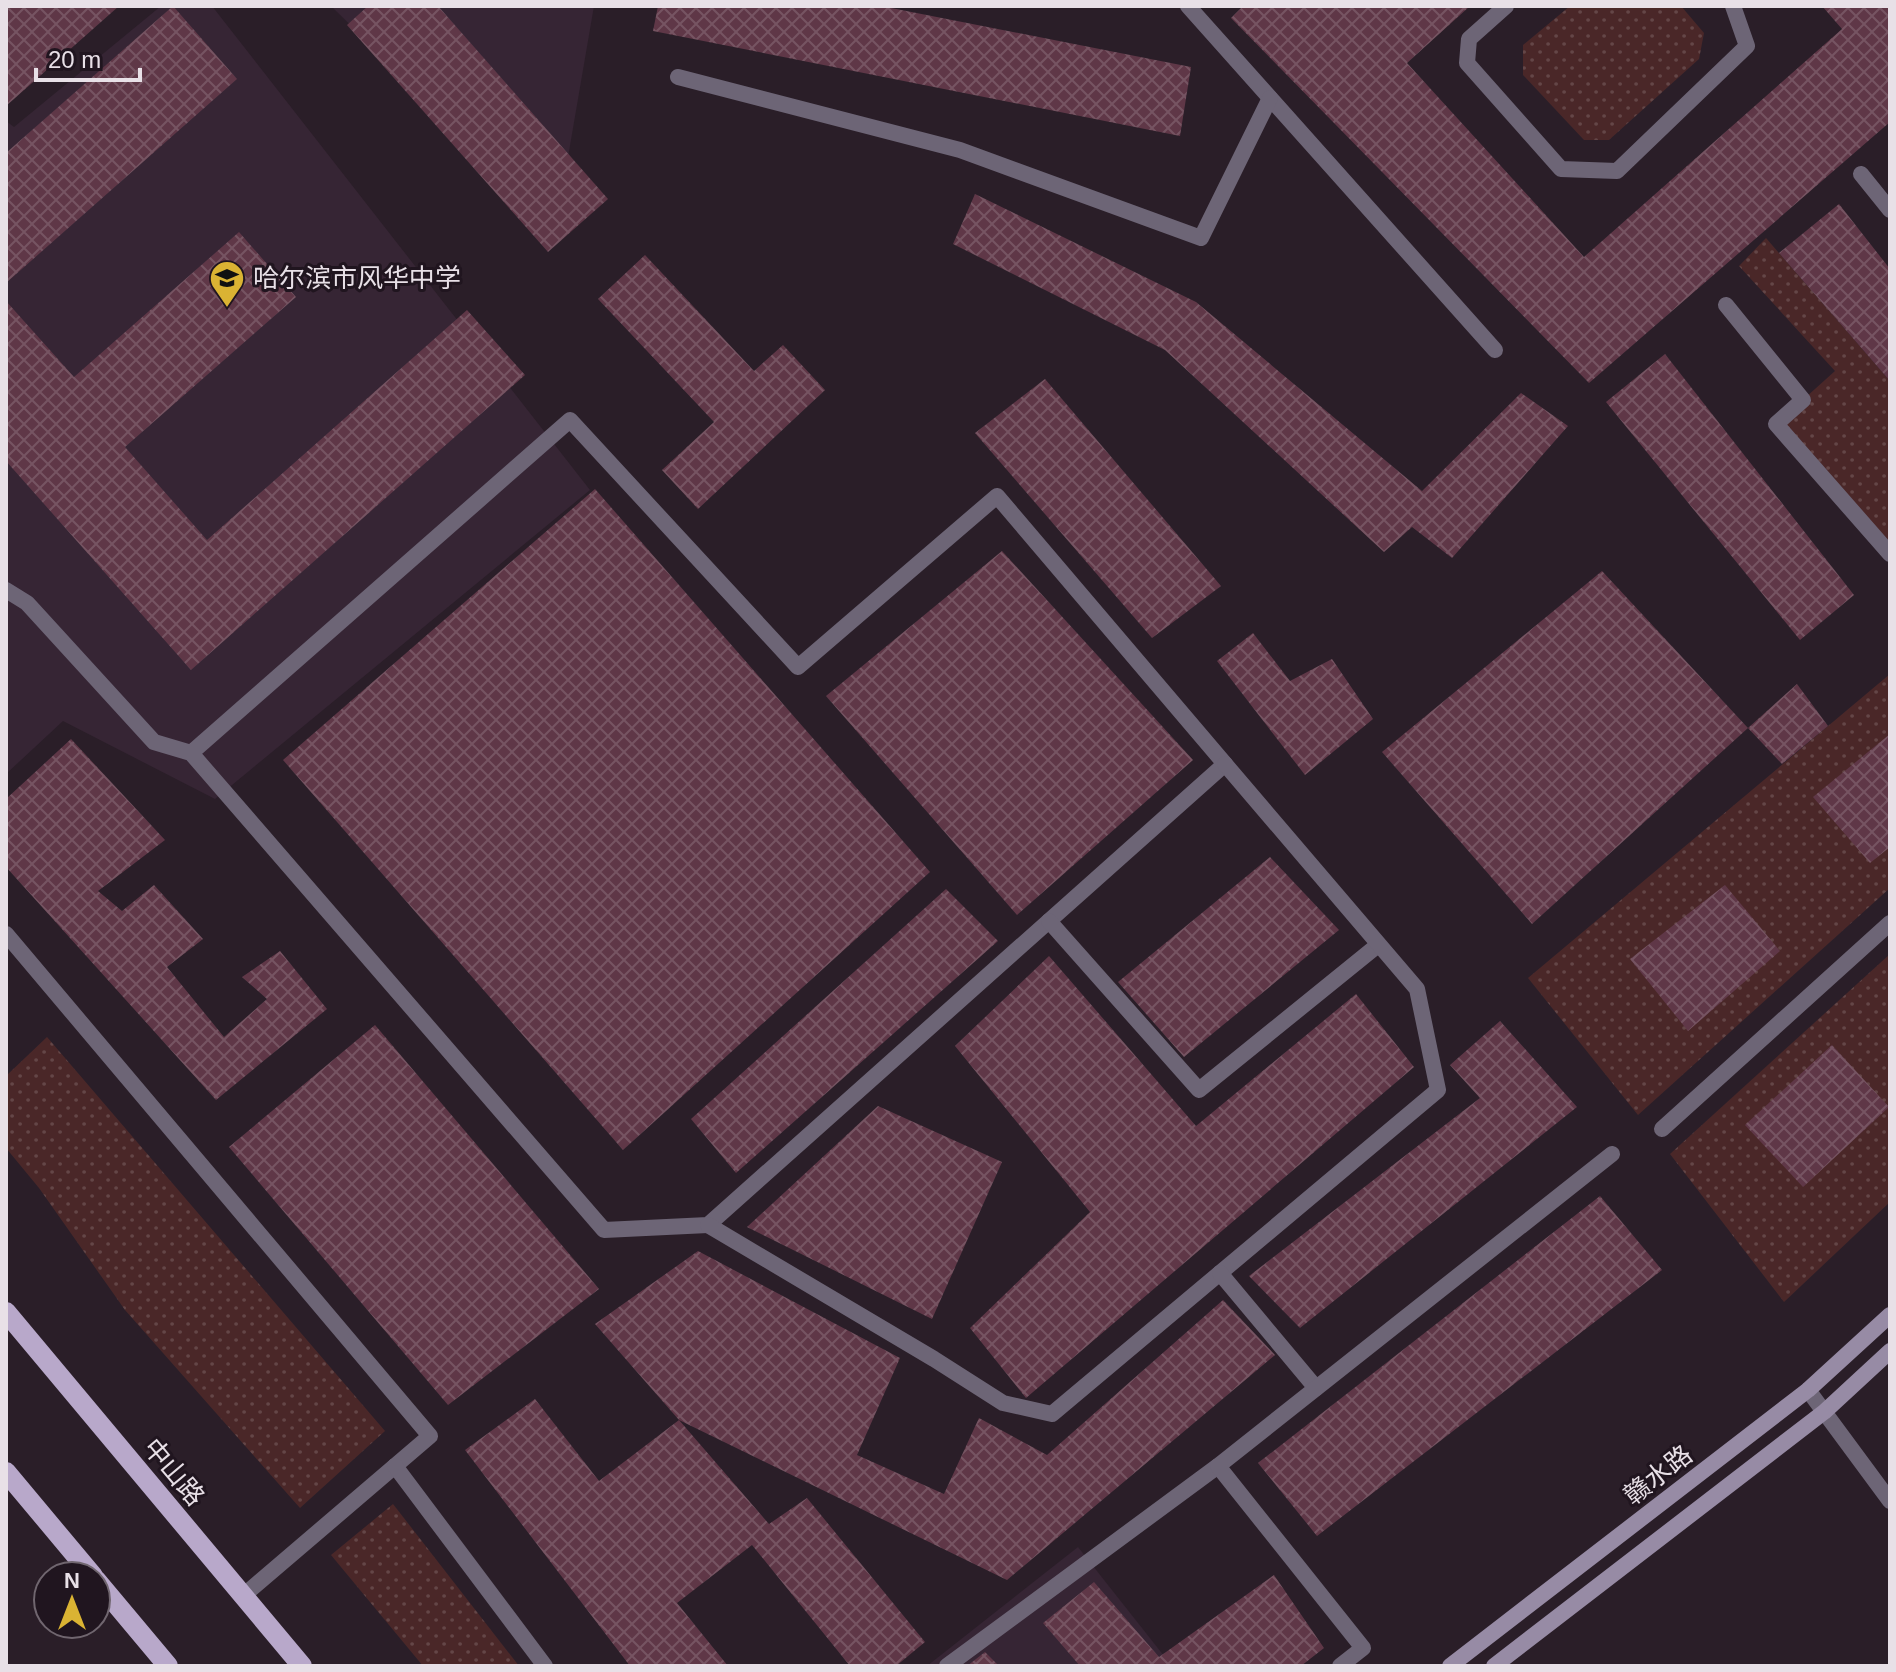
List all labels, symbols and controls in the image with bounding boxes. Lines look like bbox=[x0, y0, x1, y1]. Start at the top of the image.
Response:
scale bar bbox=[36, 32, 140, 82]
text: 20 m bbox=[48, 46, 101, 73]
school or university icon: 哈尔滨市风华中学 bbox=[208, 259, 246, 309]
place label: 哈尔滨市风华中学 bbox=[253, 263, 461, 293]
street label: 中山路 bbox=[137, 1432, 211, 1512]
street label: 赣水路 bbox=[1618, 1439, 1698, 1511]
north arrow bbox=[32, 1560, 112, 1640]
text: N bbox=[64, 1568, 80, 1593]

